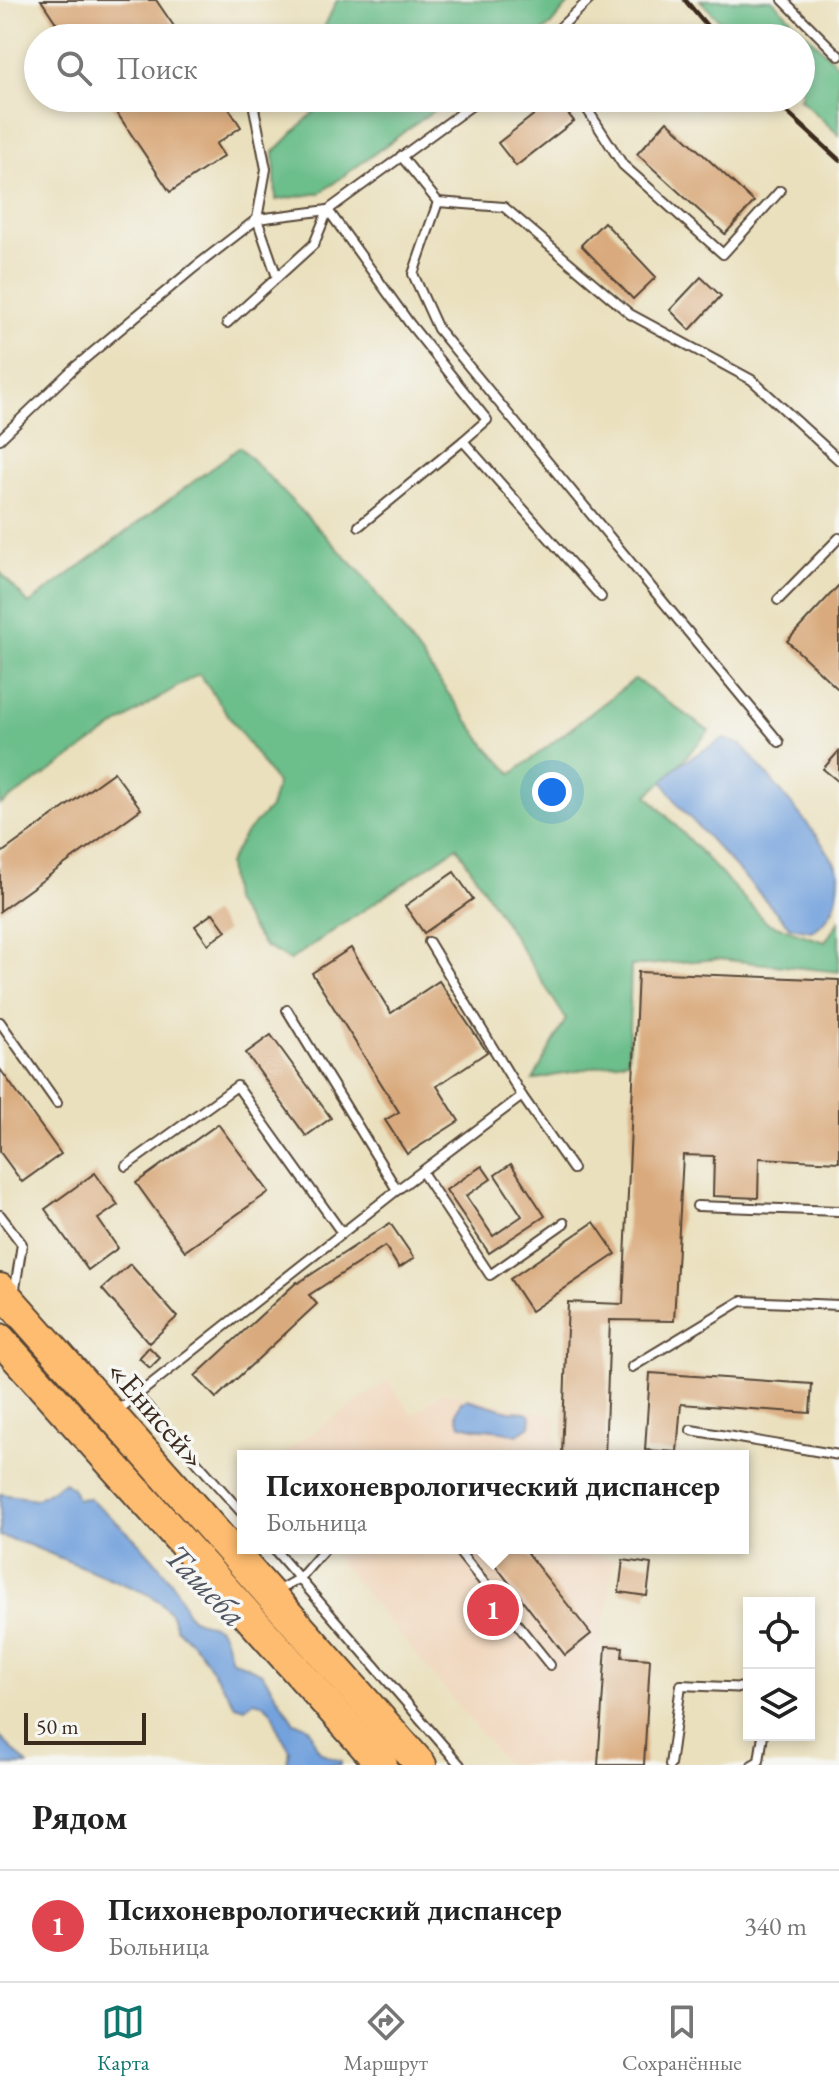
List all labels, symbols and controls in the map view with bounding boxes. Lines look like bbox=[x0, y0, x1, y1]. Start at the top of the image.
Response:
search box bbox=[24, 24, 815, 112]
icon: search bbox=[52, 46, 96, 90]
text: Поиск bbox=[116, 49, 198, 88]
your location bbox=[532, 772, 572, 812]
street label: «Енисей» bbox=[98, 1351, 216, 1477]
popup bbox=[237, 1450, 749, 1554]
text: Психоневрологический диспансер bbox=[266, 1466, 720, 1505]
text: Больница bbox=[266, 1505, 367, 1539]
water label: Ташеба bbox=[156, 1534, 256, 1636]
pin: 1 bbox=[467, 1580, 519, 1640]
map controls bbox=[743, 1597, 815, 1741]
button: locate bbox=[743, 1597, 815, 1669]
button: layers bbox=[743, 1669, 815, 1741]
scale bar bbox=[24, 1709, 146, 1745]
text: 50 m bbox=[36, 1712, 79, 1741]
text: Рядом bbox=[32, 1795, 127, 1839]
text: Психоневрологический диспансер bbox=[108, 1890, 562, 1929]
text: 1 bbox=[51, 1909, 65, 1943]
text: 340 m bbox=[744, 1909, 807, 1943]
text: Больница bbox=[108, 1929, 209, 1963]
tab: Карта bbox=[97, 2000, 150, 2077]
tab: Маршрут bbox=[344, 2000, 428, 2077]
tab: Сохранённые bbox=[622, 2000, 742, 2077]

